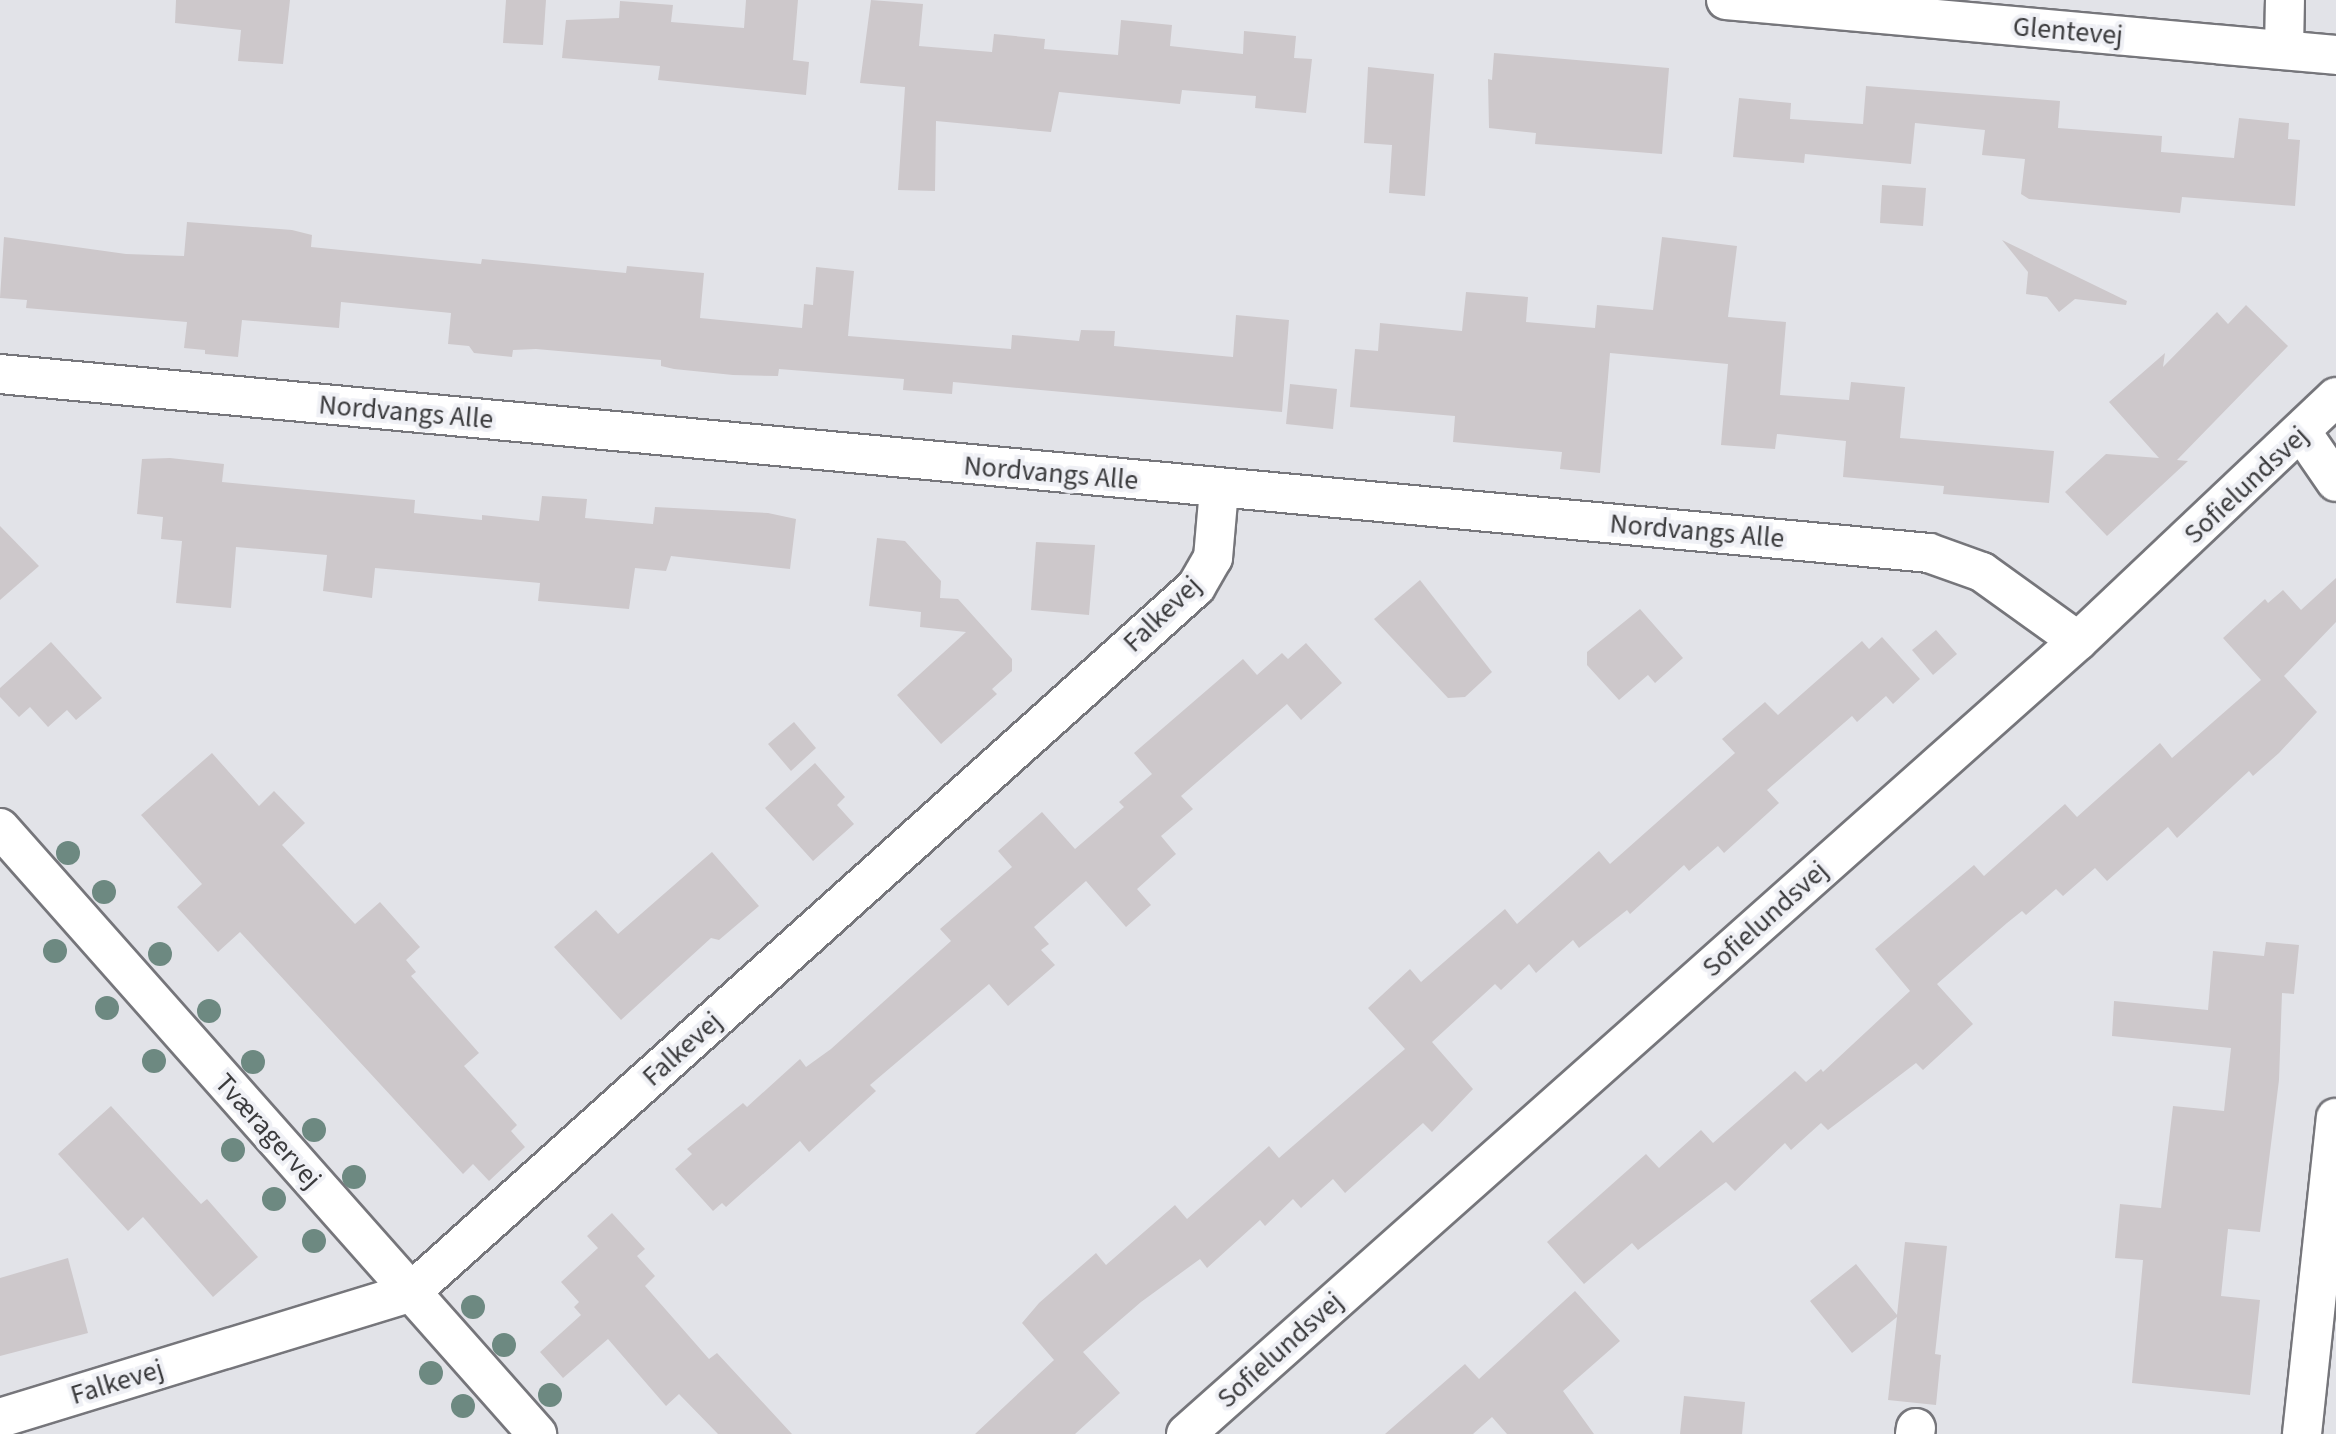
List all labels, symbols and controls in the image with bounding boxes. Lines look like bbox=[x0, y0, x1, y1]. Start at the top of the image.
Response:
street label: Glentevej bbox=[2011, 9, 2125, 53]
street label: Nordvangs Alle bbox=[317, 388, 495, 436]
street label: Sofielundsvej bbox=[2177, 419, 2315, 551]
street label: Nordvangs Alle bbox=[962, 449, 1140, 497]
street label: Nordvangs Alle bbox=[1608, 507, 1786, 555]
street label: Falkevej bbox=[1116, 569, 1208, 659]
street label: Sofielundsvej bbox=[1695, 854, 1835, 984]
street label: Falkevej bbox=[635, 1005, 729, 1093]
street label: Tværagervej bbox=[208, 1066, 328, 1196]
street label: Sofielundsvej bbox=[1210, 1285, 1350, 1415]
street label: Falkevej bbox=[67, 1352, 167, 1412]

